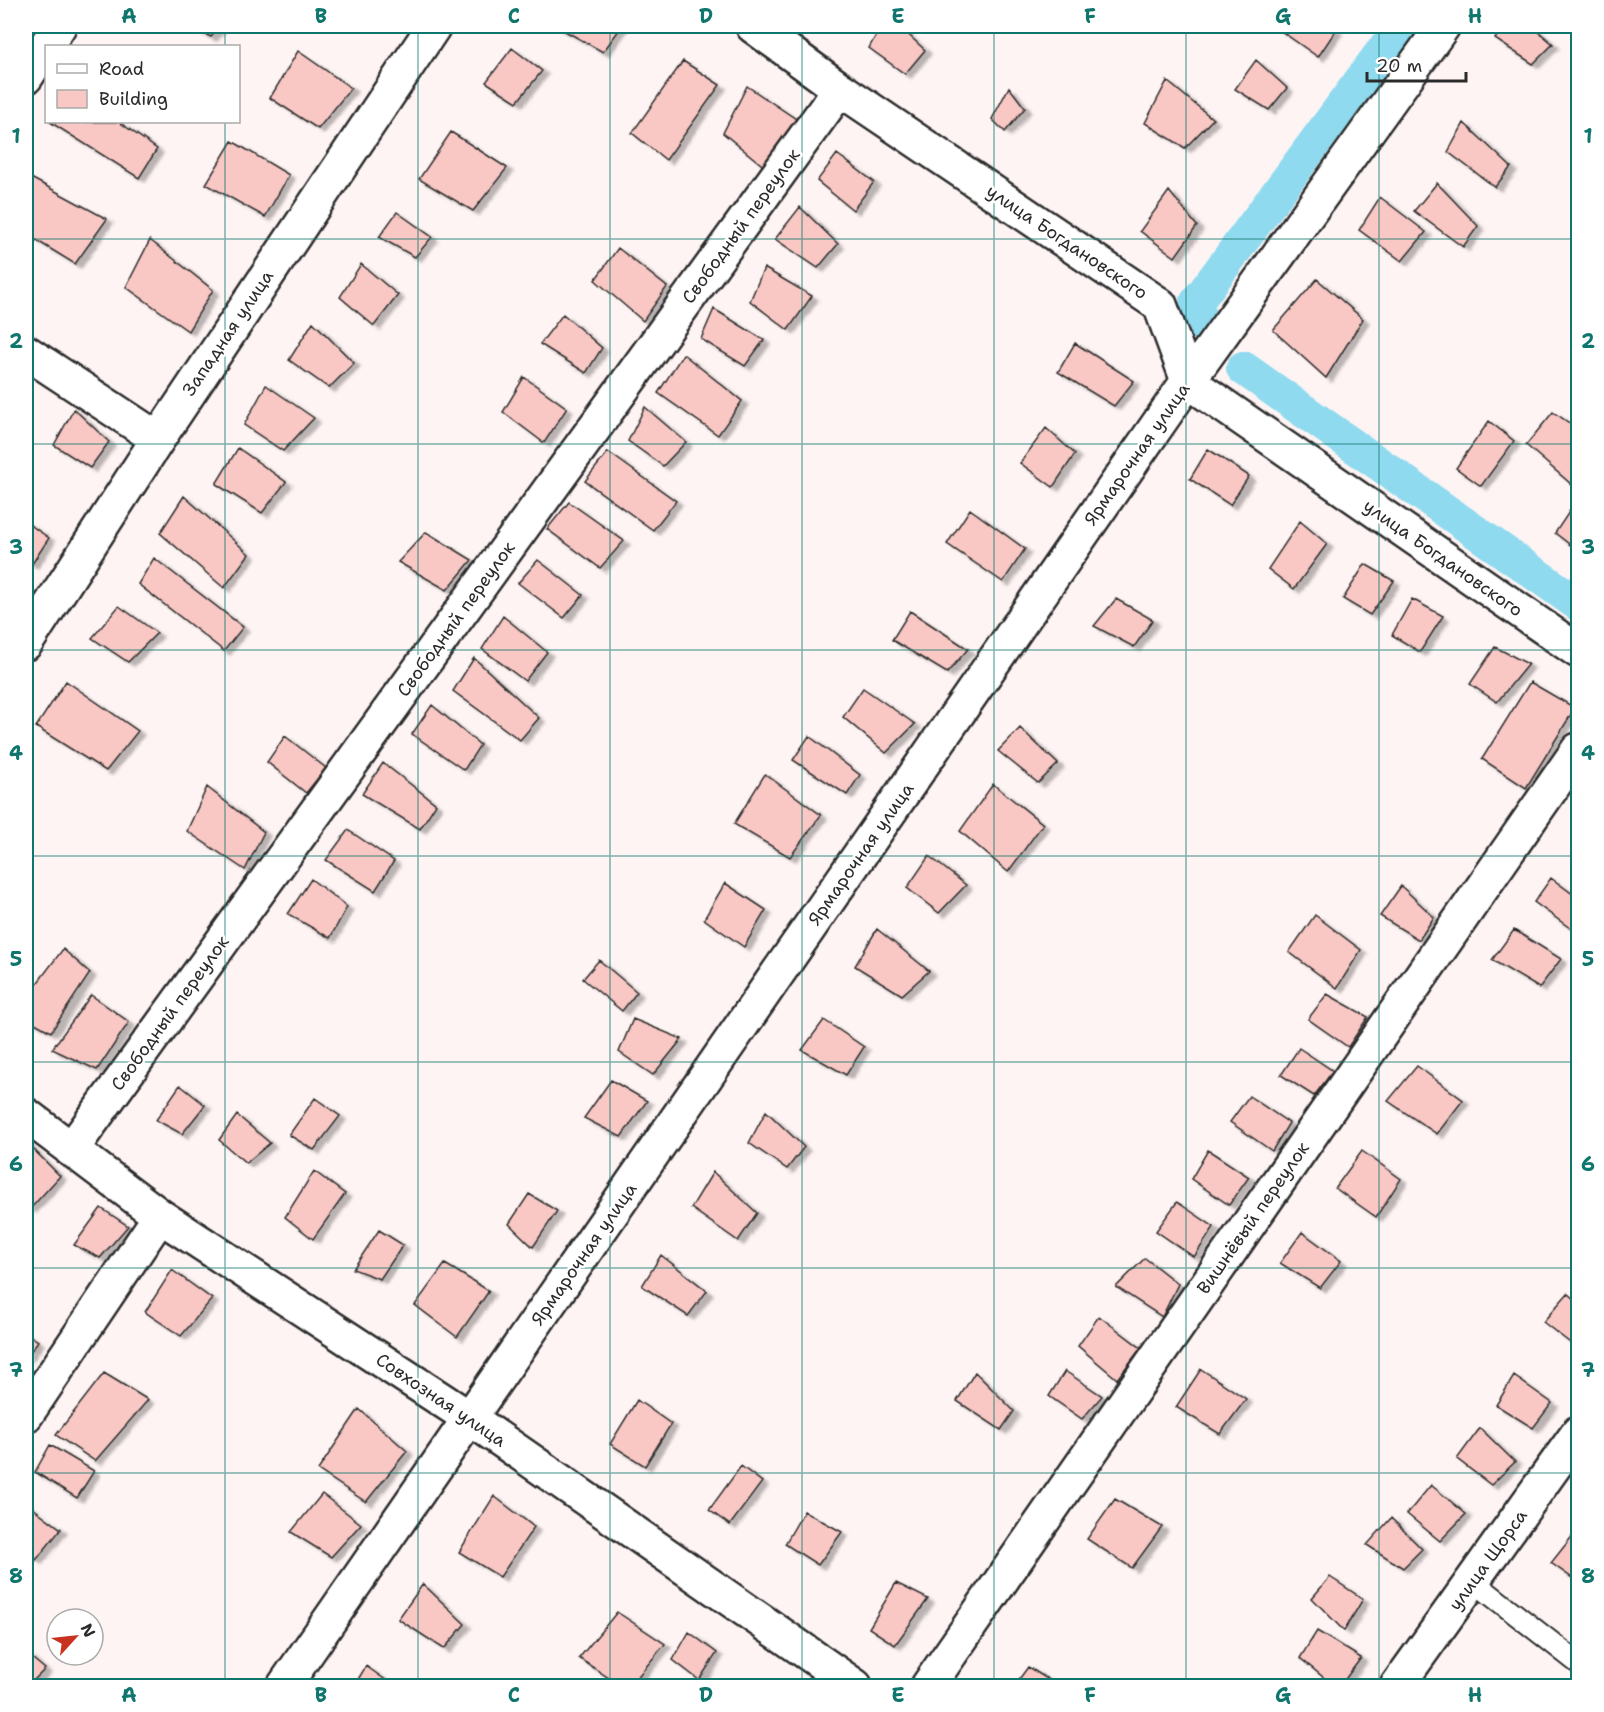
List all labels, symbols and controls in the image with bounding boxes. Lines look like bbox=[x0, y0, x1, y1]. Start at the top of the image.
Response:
text: A bbox=[121, 3, 137, 29]
text: B bbox=[315, 3, 327, 29]
text: C bbox=[508, 3, 520, 29]
text: D bbox=[699, 3, 713, 29]
text: E bbox=[891, 3, 905, 29]
text: F bbox=[1084, 3, 1096, 29]
text: G bbox=[1275, 3, 1291, 29]
text: H bbox=[1468, 3, 1482, 29]
legend bbox=[45, 45, 240, 123]
scale bar bbox=[1367, 45, 1466, 83]
text: 20 m bbox=[1376, 54, 1422, 78]
text: Road bbox=[99, 57, 144, 81]
text: Building bbox=[99, 87, 168, 111]
text: 1 bbox=[11, 123, 21, 149]
text: 1 bbox=[1583, 123, 1593, 149]
street label: Свободный переулок bbox=[677, 143, 806, 308]
street label: улица Богдановского bbox=[982, 179, 1152, 305]
street label: Западная улица bbox=[177, 265, 279, 401]
text: 2 bbox=[9, 328, 23, 354]
text: 2 bbox=[1581, 328, 1595, 354]
street label: Ярмарочная улица bbox=[1079, 378, 1195, 530]
street label: улица Богдановского bbox=[1358, 494, 1528, 622]
text: 3 bbox=[9, 534, 23, 560]
text: 3 bbox=[1581, 534, 1595, 560]
street label: Свободный переулок bbox=[392, 536, 521, 701]
text: 4 bbox=[9, 740, 23, 766]
text: 4 bbox=[1581, 740, 1595, 766]
street label: Ярмарочная улица bbox=[803, 778, 919, 930]
street label: Свободный переулок bbox=[106, 930, 235, 1095]
text: 5 bbox=[10, 946, 22, 972]
text: 5 bbox=[1582, 946, 1594, 972]
street label: Вишнёвый переулок bbox=[1191, 1137, 1315, 1299]
text: 6 bbox=[9, 1151, 23, 1177]
text: 6 bbox=[1581, 1151, 1595, 1177]
street label: Ярмарочная улица bbox=[526, 1178, 642, 1330]
street label: Совхозная улица bbox=[371, 1348, 511, 1452]
text: 7 bbox=[9, 1357, 23, 1383]
text: 7 bbox=[1581, 1357, 1595, 1383]
street label: улица Щорса bbox=[1443, 1505, 1533, 1615]
text: 8 bbox=[9, 1563, 23, 1589]
text: 8 bbox=[1581, 1563, 1595, 1589]
north arrow bbox=[45, 1607, 105, 1667]
text: N bbox=[76, 1620, 100, 1641]
text: A bbox=[121, 1682, 137, 1708]
text: B bbox=[315, 1682, 327, 1708]
text: C bbox=[508, 1682, 520, 1708]
text: D bbox=[699, 1682, 713, 1708]
text: E bbox=[891, 1682, 905, 1708]
text: F bbox=[1084, 1682, 1096, 1708]
text: G bbox=[1275, 1682, 1291, 1708]
text: H bbox=[1468, 1682, 1482, 1708]

